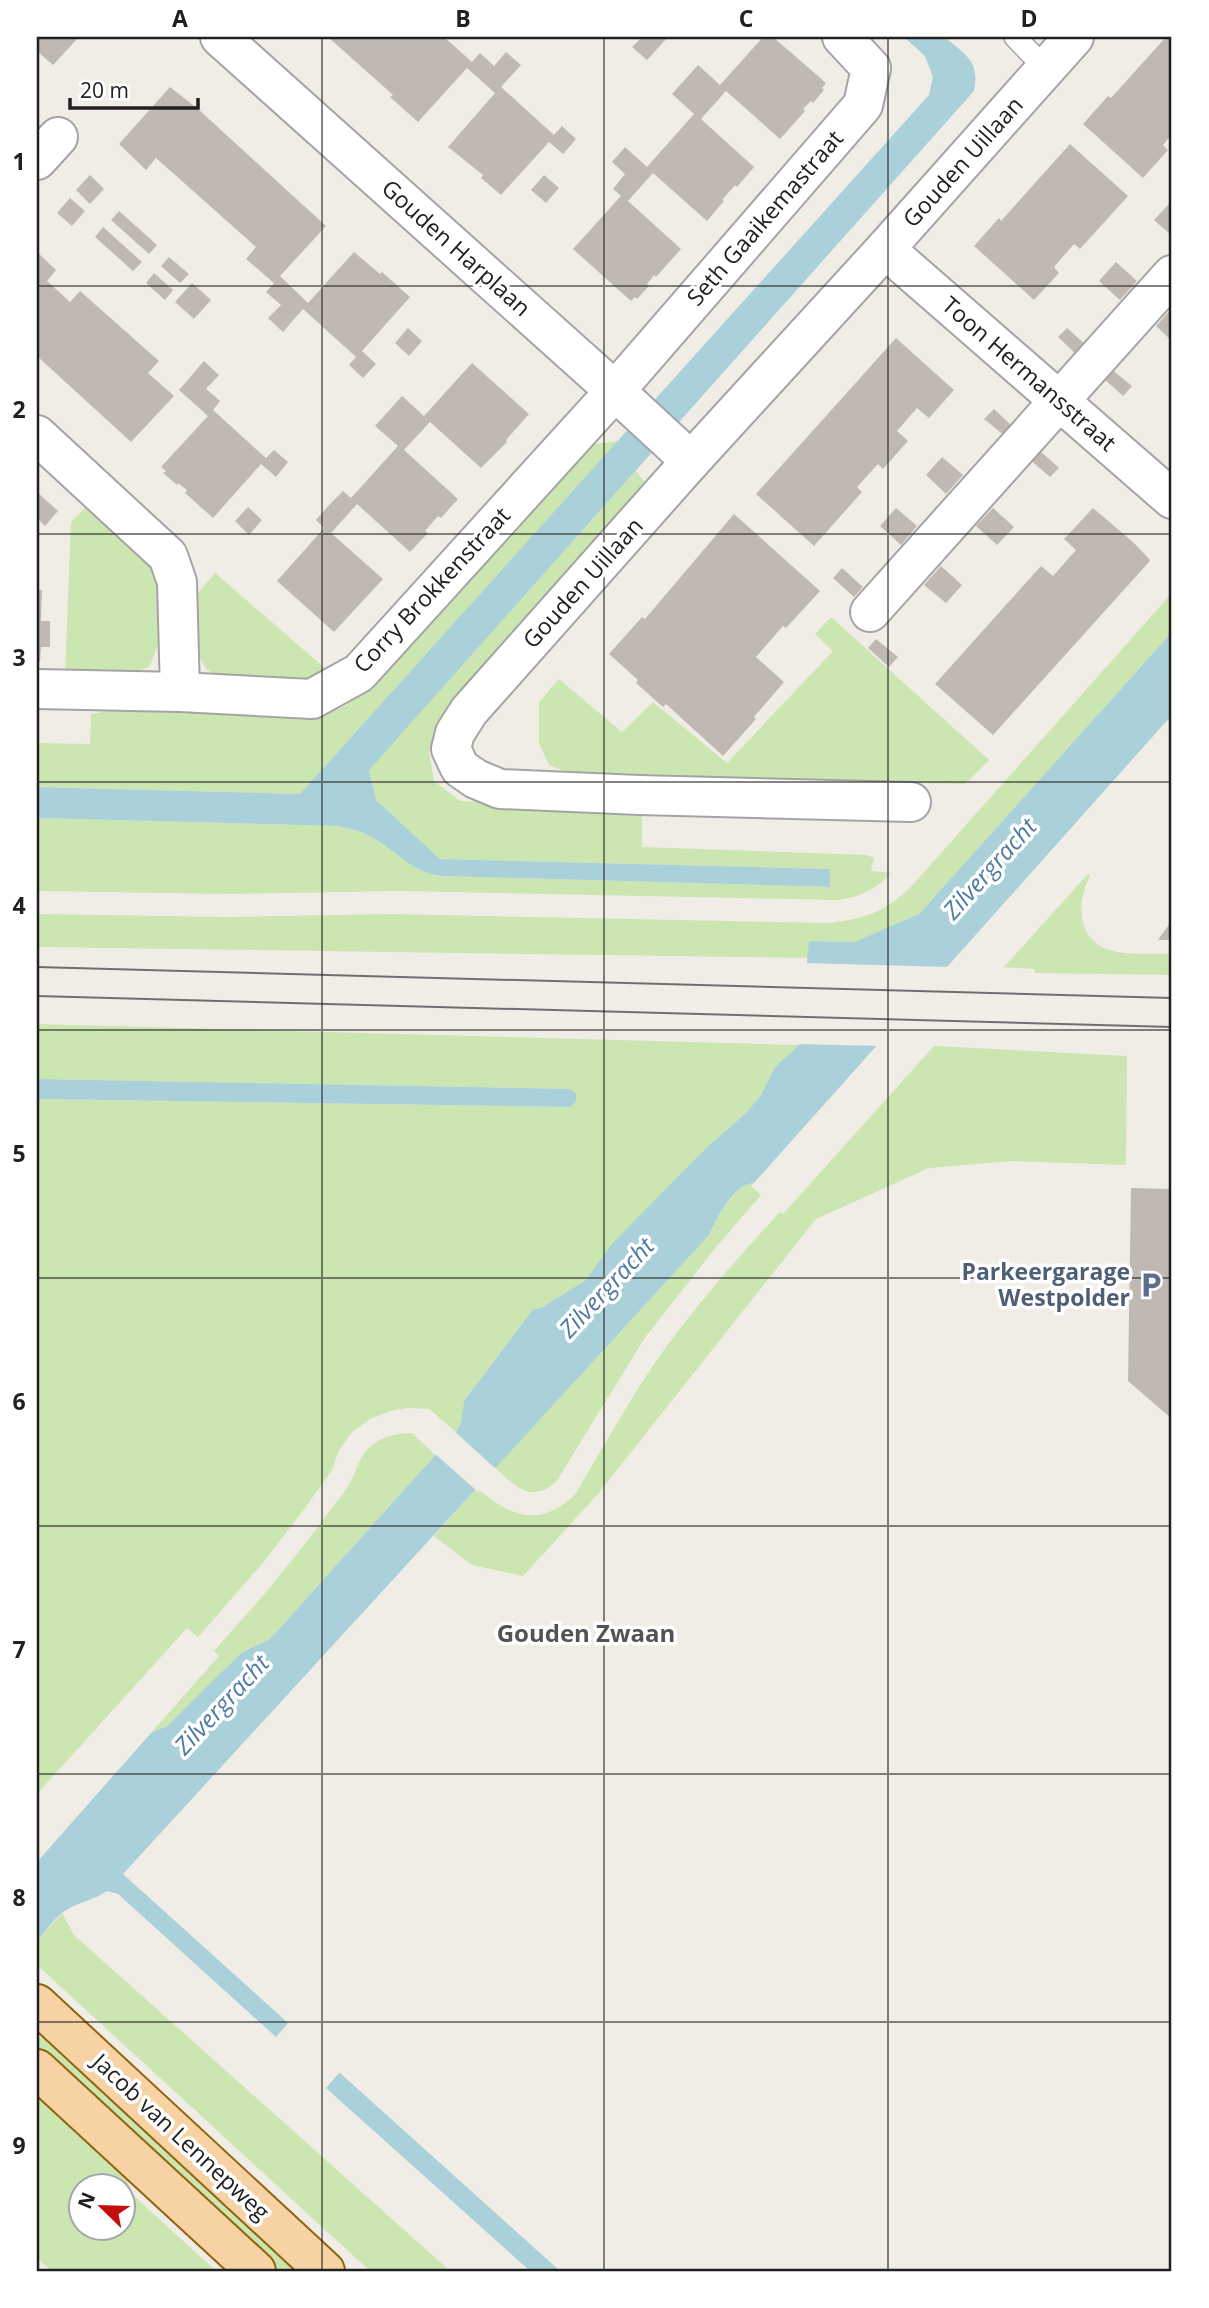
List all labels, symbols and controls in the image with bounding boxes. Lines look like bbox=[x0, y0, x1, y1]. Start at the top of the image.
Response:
text: A bbox=[172, 2, 188, 34]
text: B bbox=[455, 2, 471, 34]
text: C bbox=[739, 2, 753, 34]
text: D bbox=[1020, 2, 1038, 34]
scale bar bbox=[70, 66, 198, 110]
text: 20 m bbox=[80, 76, 129, 104]
street label: Gouden Uillaan bbox=[895, 89, 1030, 234]
street label: Seth Gaaikemastraat bbox=[679, 123, 850, 312]
text: 1 bbox=[12, 145, 26, 177]
street label: Gouden Harplaan bbox=[375, 172, 538, 323]
street label: Toon Hermansstraat bbox=[936, 289, 1124, 458]
text: 2 bbox=[12, 393, 26, 425]
street label: Corry Brokkenstraat bbox=[346, 499, 517, 679]
street label: Gouden Uillaan bbox=[515, 510, 650, 655]
text: 3 bbox=[12, 641, 26, 673]
water label: Zilvergracht bbox=[934, 810, 1044, 926]
text: 4 bbox=[12, 889, 26, 921]
text: 5 bbox=[12, 1137, 26, 1169]
water label: Zilvergracht bbox=[550, 1229, 662, 1345]
place label: Parkeergarage Westpolder bbox=[962, 1255, 1130, 1313]
parking icon: Parkeergarage Westpolder bbox=[1136, 1270, 1166, 1300]
text: 6 bbox=[12, 1385, 26, 1417]
district label: Gouden Zwaan bbox=[497, 1616, 675, 1649]
text: 7 bbox=[12, 1633, 26, 1665]
water label: Zilvergracht bbox=[165, 1646, 277, 1762]
text: 8 bbox=[12, 1881, 26, 1913]
street label: Jacob van Lennepweg bbox=[85, 2044, 278, 2227]
text: 9 bbox=[12, 2129, 26, 2161]
north arrow bbox=[66, 2172, 136, 2242]
text: N bbox=[71, 2188, 101, 2213]

